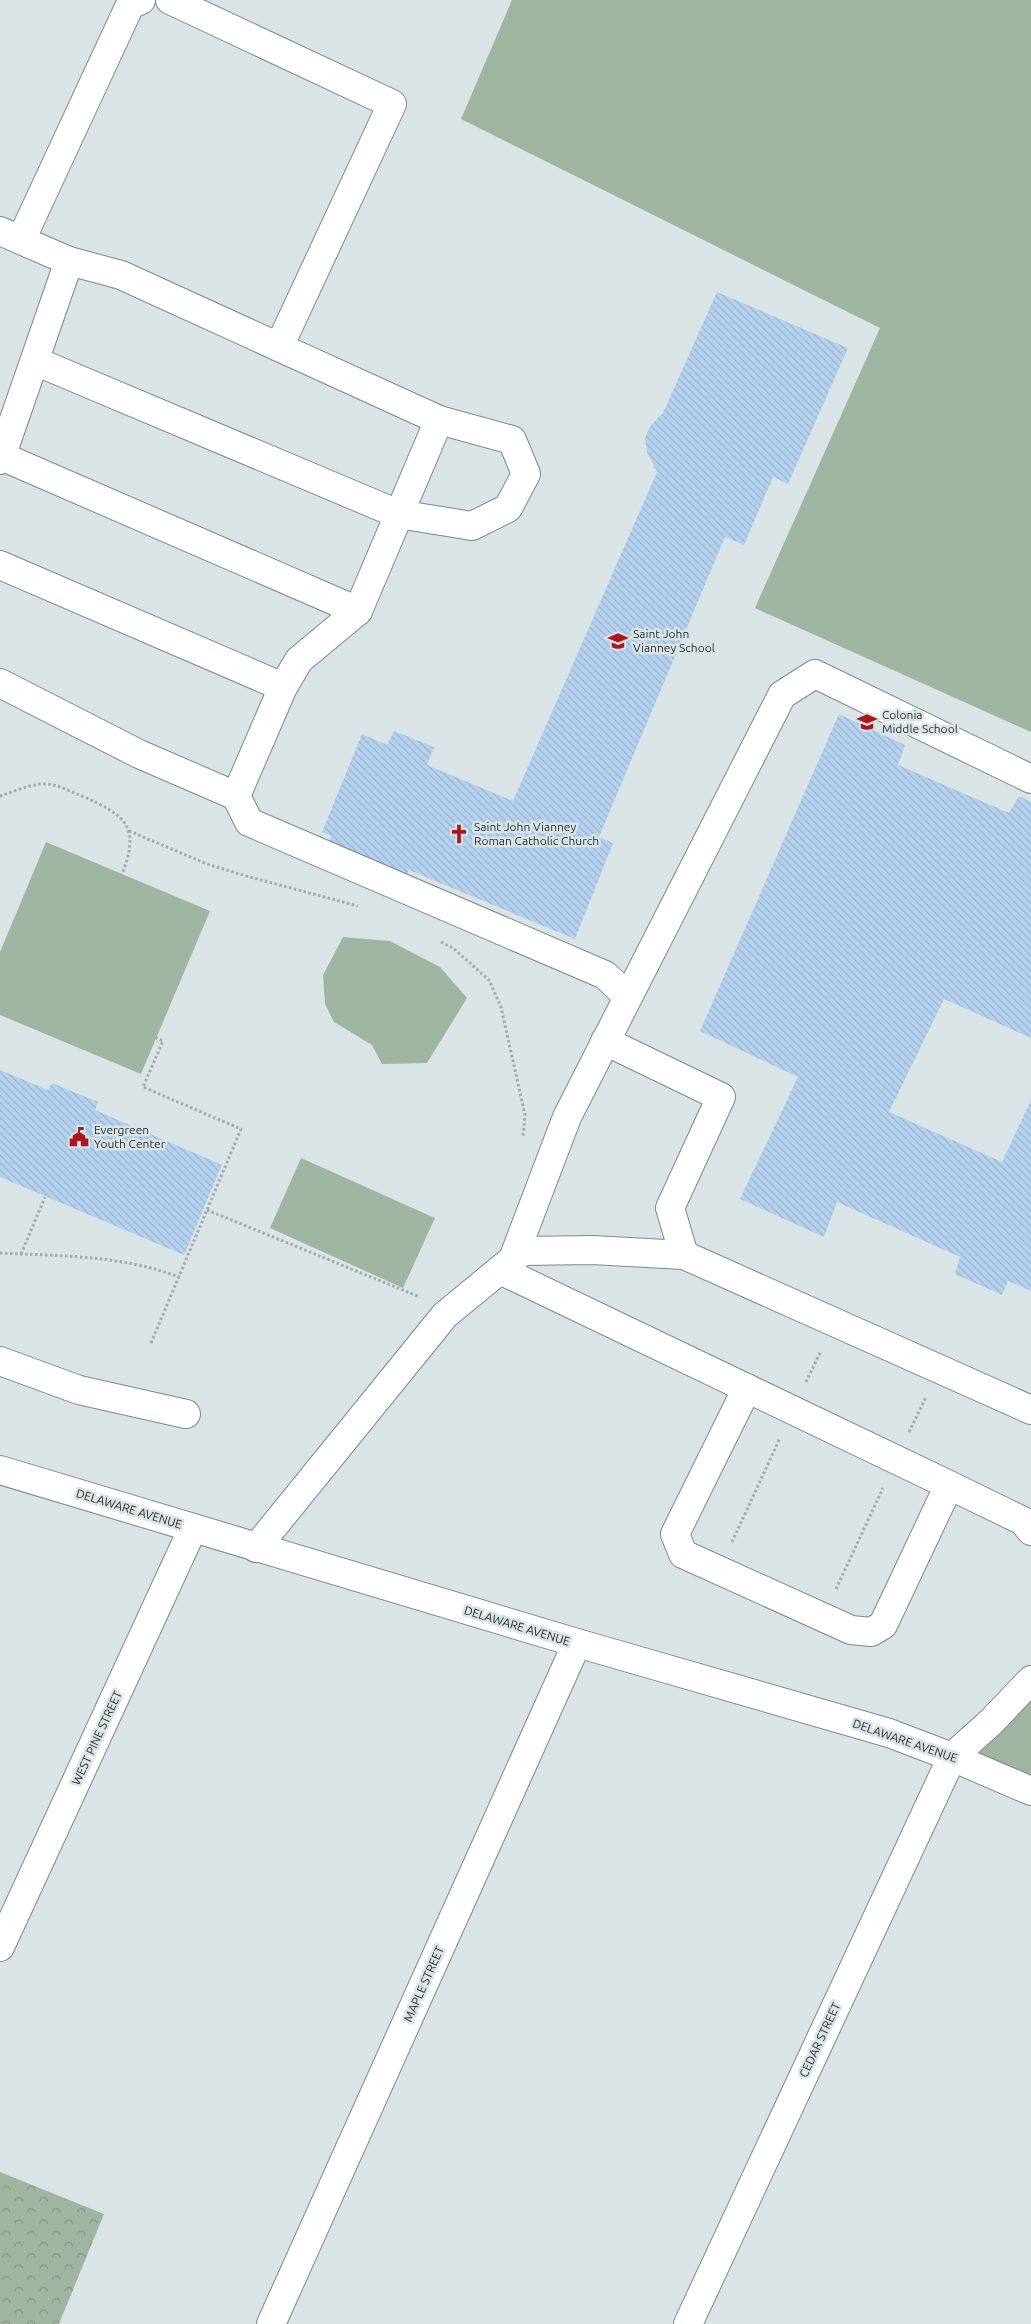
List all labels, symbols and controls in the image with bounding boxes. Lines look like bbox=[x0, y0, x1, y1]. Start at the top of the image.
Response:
place label: Saint John Vianney School bbox=[633, 627, 715, 654]
school or university icon: Saint John Vianney School bbox=[607, 630, 629, 652]
place label: Colonia Middle School bbox=[882, 708, 958, 735]
school or university icon: Colonia Middle School bbox=[856, 711, 878, 733]
place label: Saint John Vianney Roman Catholic Church bbox=[474, 820, 599, 847]
church icon: Saint John Vianney Roman Catholic Church bbox=[448, 823, 470, 845]
place label: Evergreen Youth Center bbox=[94, 1123, 166, 1150]
public building icon: Evergreen Youth Center bbox=[68, 1126, 90, 1148]
street label: DELAWARE AVENUE bbox=[75, 1486, 184, 1531]
street label: DELAWARE AVENUE bbox=[463, 1603, 572, 1648]
street label: WEST PINE STREET bbox=[69, 1688, 124, 1787]
street label: DELAWARE AVENUE bbox=[851, 1716, 960, 1765]
street label: MAPLE STREET bbox=[401, 1944, 446, 2024]
street label: CEDAR STREET bbox=[797, 2000, 843, 2079]

